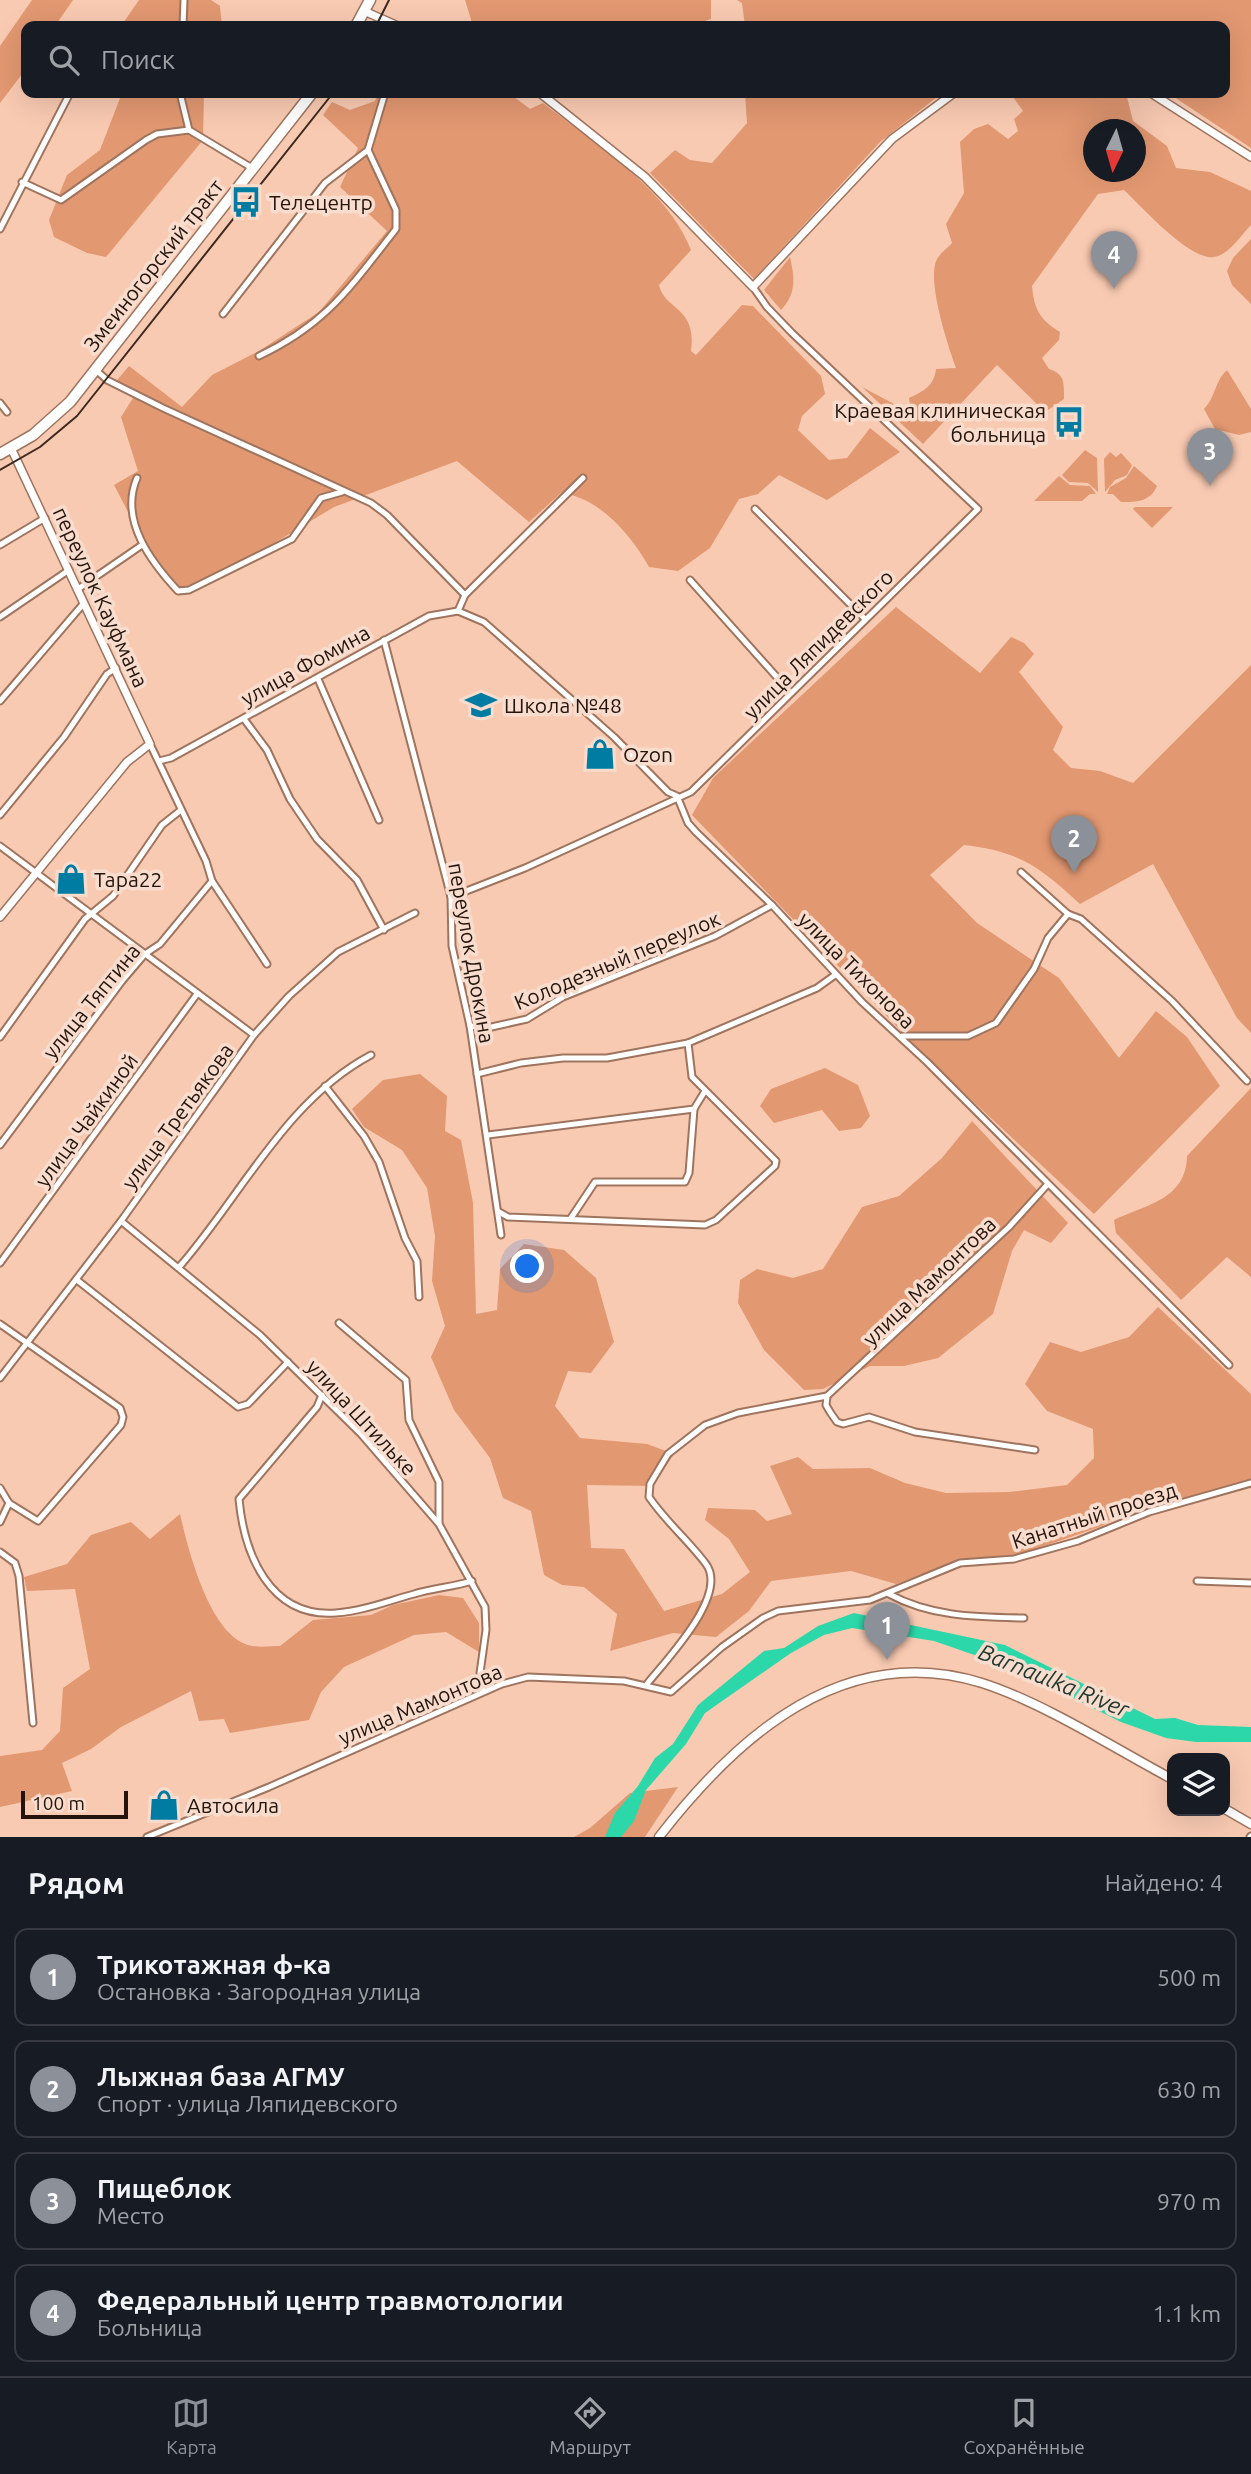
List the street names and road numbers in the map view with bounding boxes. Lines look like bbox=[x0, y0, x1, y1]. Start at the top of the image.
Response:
street label: Змеиногорский тракт bbox=[78, 174, 228, 356]
street label: переулок Кауфмана bbox=[49, 503, 153, 691]
street label: улица Ляпидевского bbox=[738, 564, 898, 724]
street label: улица Фомина bbox=[236, 620, 374, 710]
street label: переулок Дрокина bbox=[444, 861, 500, 1045]
street label: Колодезный переулок bbox=[511, 906, 724, 1014]
street label: улица Тихонова bbox=[794, 907, 920, 1033]
street label: улица Тяптина bbox=[37, 939, 145, 1063]
street label: улица Третьякова bbox=[116, 1039, 238, 1193]
street label: улица Чайкиной bbox=[30, 1049, 142, 1191]
street label: улица Мамонтова bbox=[858, 1212, 1000, 1350]
street label: улица Штильке bbox=[302, 1354, 422, 1480]
street label: Канатный проезд bbox=[1009, 1477, 1179, 1553]
street label: улица Мамонтова bbox=[335, 1659, 505, 1749]

